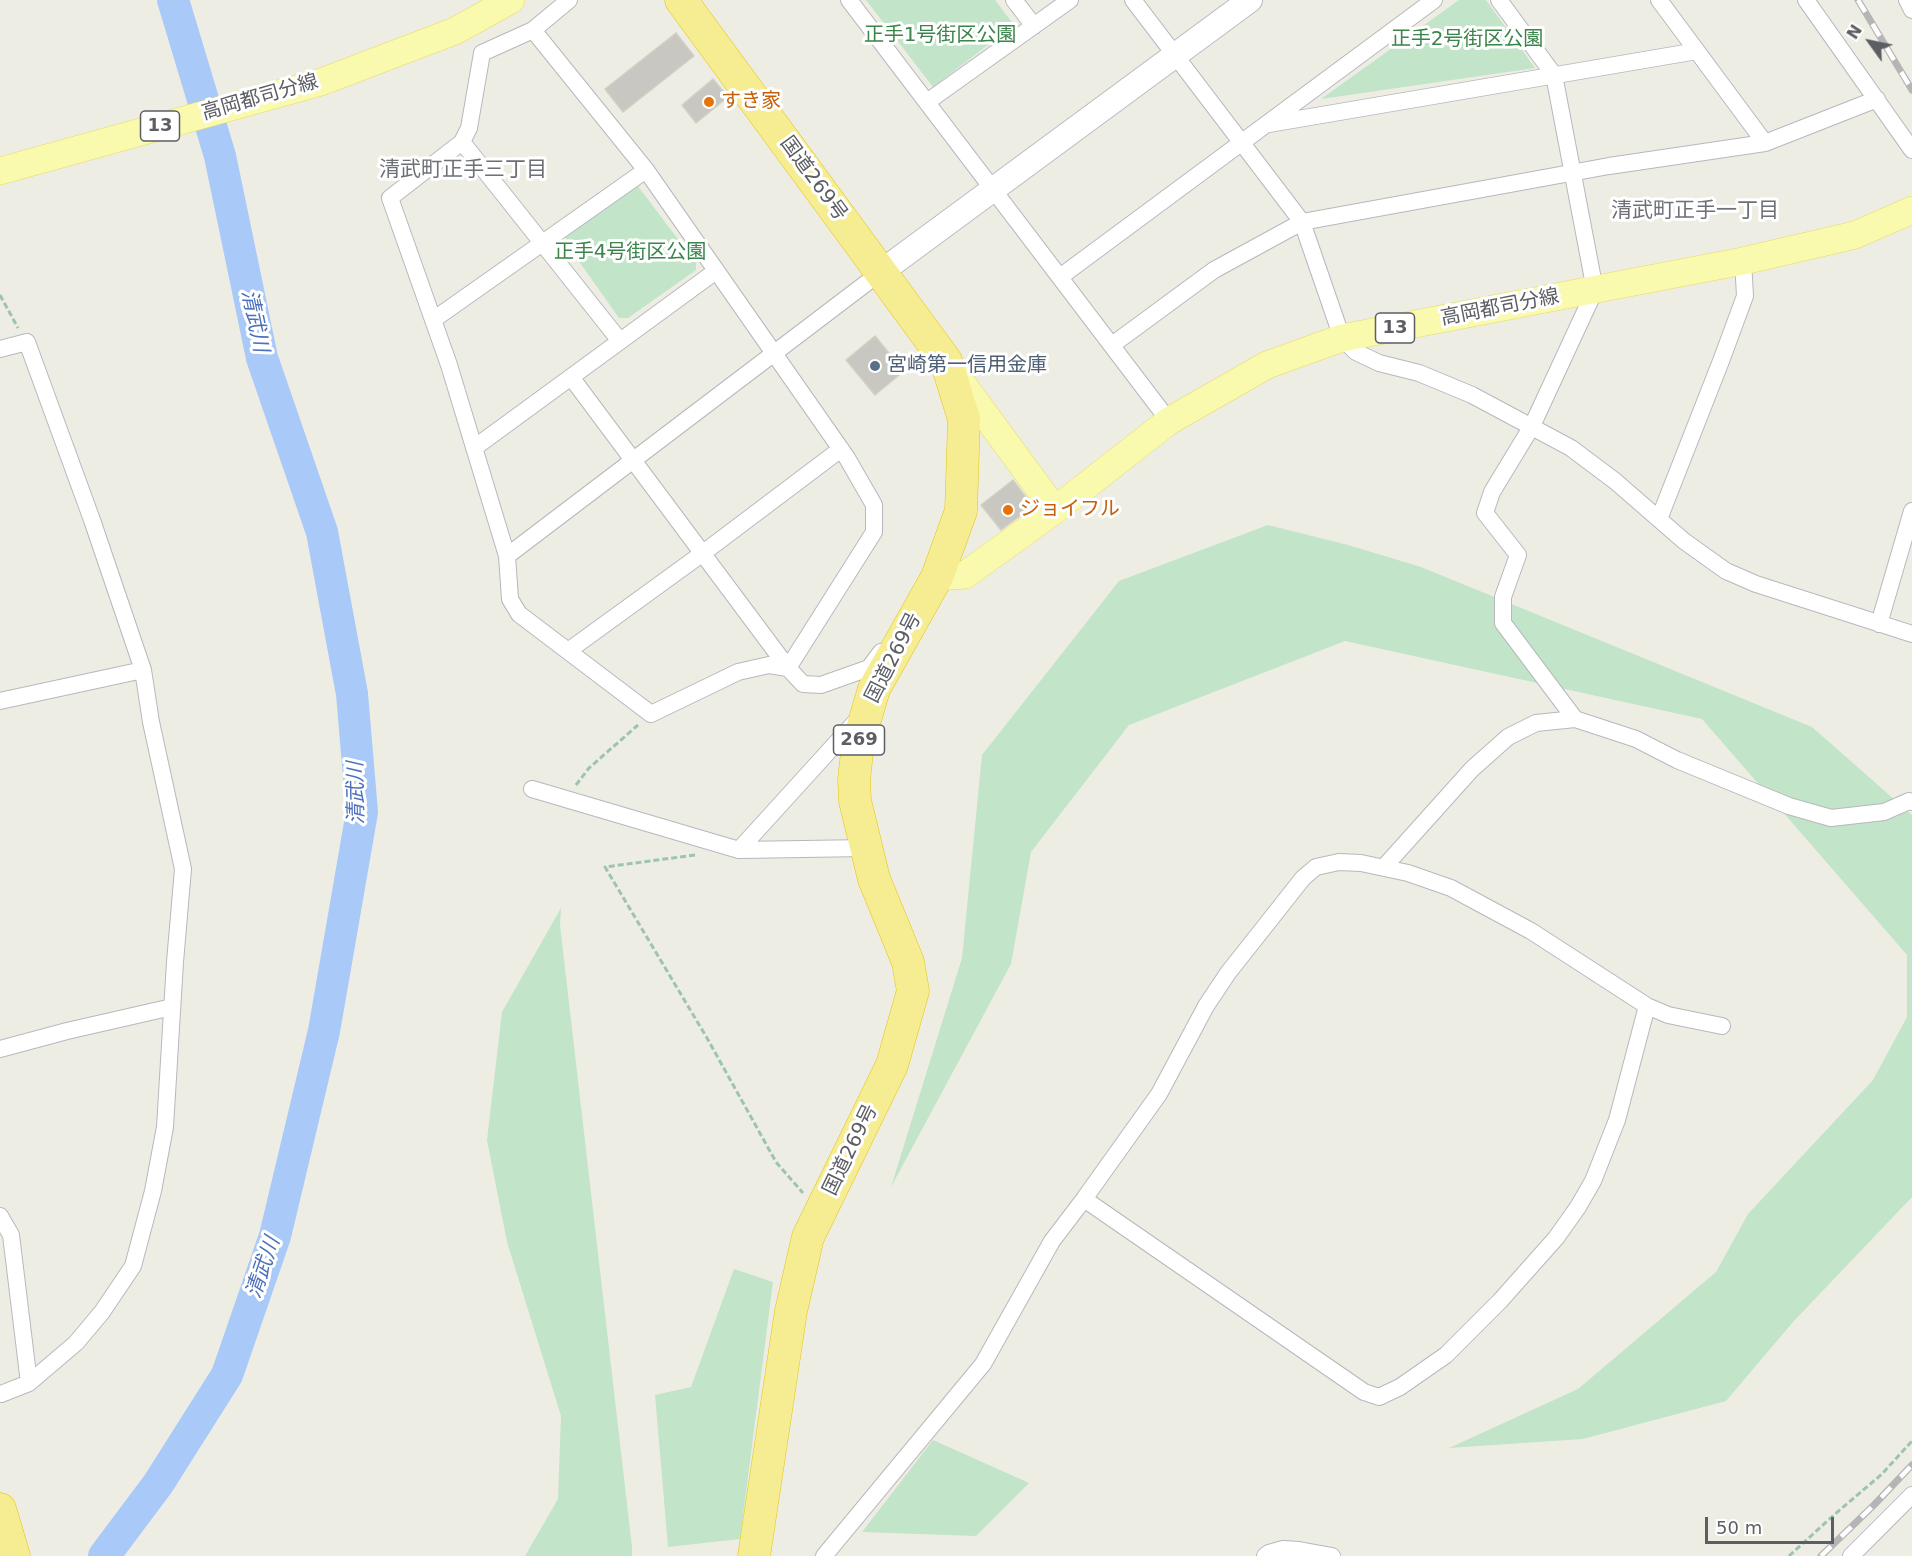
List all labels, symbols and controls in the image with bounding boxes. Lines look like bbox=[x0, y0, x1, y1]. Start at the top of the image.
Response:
north arrow bbox=[1840, 12, 1900, 72]
text: N bbox=[1843, 21, 1866, 43]
park label: 正手1号街区公園 bbox=[864, 24, 1016, 48]
park label: 正手2号街区公園 bbox=[1391, 28, 1543, 52]
street label: 高岡都司分線 bbox=[199, 70, 321, 126]
place label: すき家 bbox=[721, 90, 781, 114]
marker: すき家 bbox=[702, 95, 716, 109]
road number: 13 bbox=[140, 111, 180, 141]
street label: 国道269号 bbox=[774, 132, 852, 226]
district label: 清武町正手三丁目 bbox=[379, 158, 547, 184]
district label: 清武町正手一丁目 bbox=[1611, 199, 1779, 225]
park label: 正手4号街区公園 bbox=[554, 241, 706, 265]
street label: 高岡都司分線 bbox=[1439, 285, 1561, 331]
water label: 清武川 bbox=[235, 288, 273, 354]
road number: 13 bbox=[1376, 313, 1414, 343]
place label: 宮崎第一信用金庫 bbox=[887, 354, 1047, 378]
marker: 宮崎第一信用金庫 bbox=[868, 359, 882, 373]
place label: ジョイフル bbox=[1020, 498, 1120, 522]
marker: ジョイフル bbox=[1001, 503, 1015, 517]
street label: 国道269号 bbox=[861, 609, 927, 707]
road number: 269 bbox=[834, 725, 884, 755]
water label: 清武川 bbox=[344, 761, 370, 825]
street label: 国道269号 bbox=[819, 1101, 883, 1199]
water label: 清武川 bbox=[242, 1234, 286, 1302]
scale bar bbox=[1708, 1505, 1837, 1543]
text: 50 m bbox=[1716, 1517, 1762, 1538]

